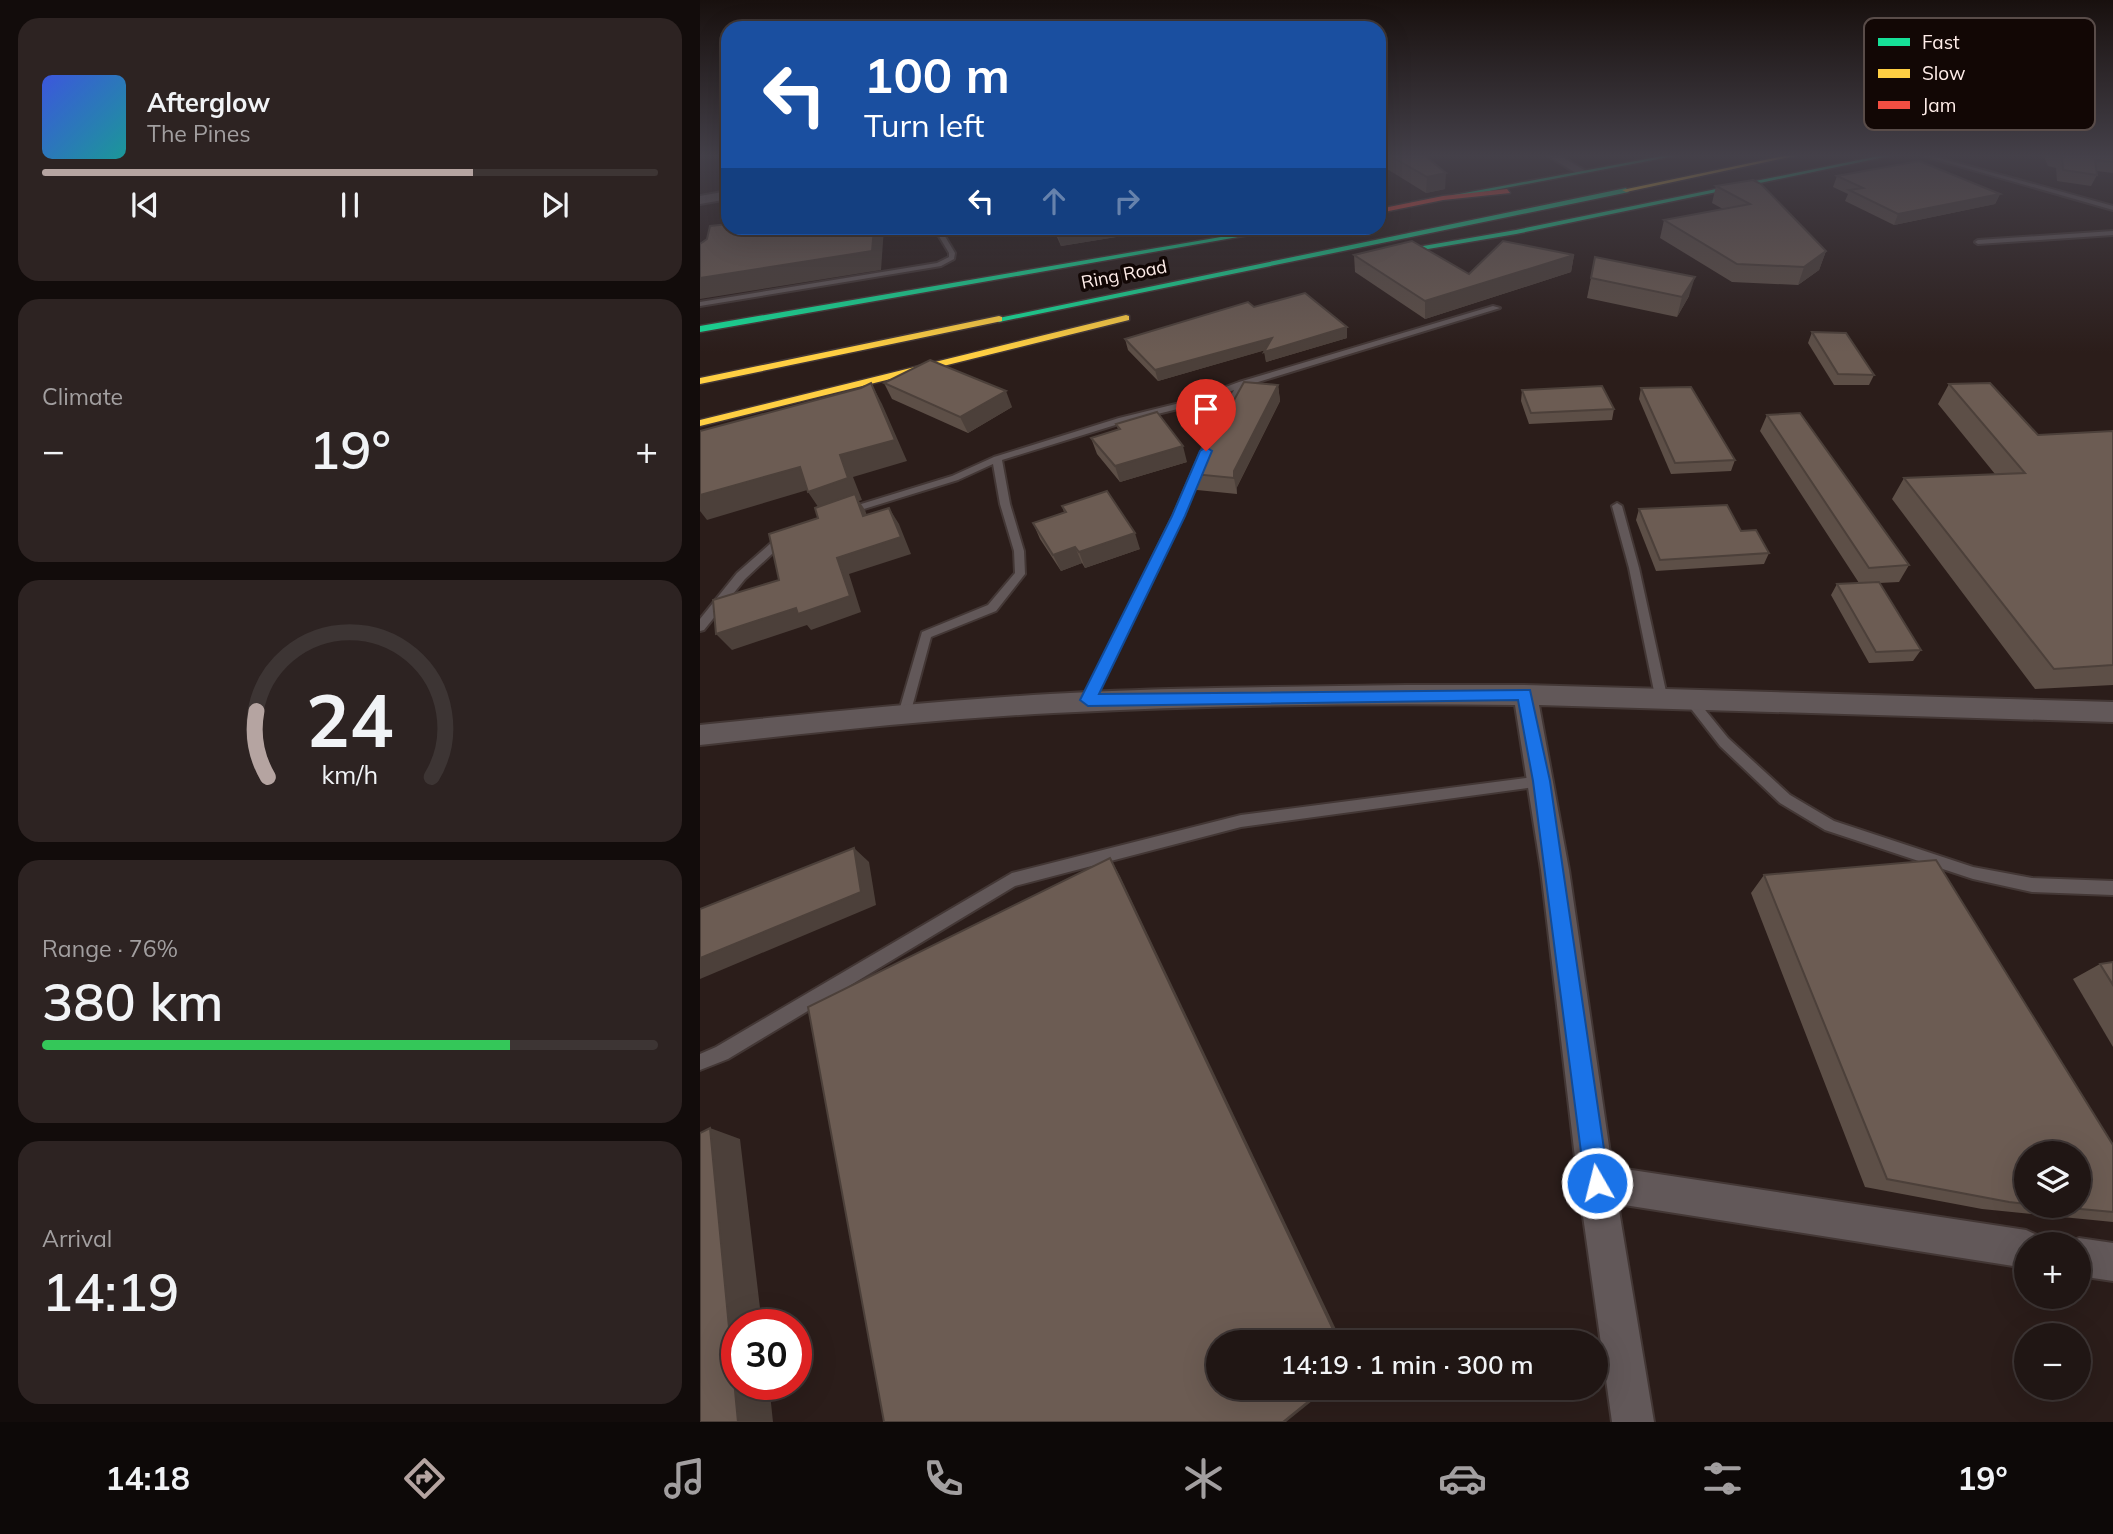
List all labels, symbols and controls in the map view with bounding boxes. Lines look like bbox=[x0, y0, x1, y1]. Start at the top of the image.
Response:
legend bbox=[1864, 18, 2095, 130]
text: Fast bbox=[1922, 30, 1960, 54]
text: 100 m bbox=[864, 44, 1010, 105]
icon: left bbox=[749, 49, 840, 140]
text: Slow bbox=[1922, 61, 1966, 85]
text: Afterglow bbox=[147, 86, 270, 119]
text: Jam bbox=[1922, 93, 1956, 117]
text: Turn left bbox=[864, 105, 984, 145]
text: The Pines bbox=[147, 119, 251, 148]
icon: left bbox=[962, 182, 1000, 220]
icon: ahead bbox=[1035, 182, 1073, 220]
icon: right bbox=[1108, 182, 1146, 220]
icon: previous bbox=[126, 186, 164, 224]
icon: pause bbox=[331, 186, 369, 224]
icon: next bbox=[536, 186, 574, 224]
street label: Ring Road bbox=[1079, 254, 1169, 294]
pin bbox=[1176, 379, 1236, 451]
text: Climate bbox=[42, 382, 123, 411]
icon: arrive bbox=[1187, 390, 1225, 428]
text: 19° bbox=[309, 417, 391, 482]
text: − bbox=[42, 426, 65, 474]
text: + bbox=[635, 426, 658, 474]
text: 24 bbox=[306, 674, 394, 765]
text: km/h bbox=[322, 759, 378, 790]
text: Range · 76% bbox=[42, 934, 178, 963]
text: 380 km bbox=[42, 969, 223, 1034]
map controls bbox=[2014, 1141, 2091, 1400]
button: layers bbox=[2014, 1141, 2091, 1218]
position arrow bbox=[1560, 1146, 1634, 1220]
text: Arrival bbox=[42, 1224, 112, 1253]
button: + bbox=[2014, 1232, 2091, 1309]
text: 14:19 bbox=[42, 1259, 179, 1324]
speed limit sign: 30 bbox=[721, 1309, 812, 1400]
button: − bbox=[2014, 1323, 2091, 1400]
text: 14:19 · 1 min · 300 m bbox=[1280, 1348, 1534, 1381]
icon: directions bbox=[400, 1454, 449, 1503]
icon: music bbox=[660, 1454, 709, 1503]
icon: phone bbox=[919, 1454, 968, 1503]
icon: climate bbox=[1179, 1454, 1228, 1503]
icon: car bbox=[1438, 1454, 1487, 1503]
icon: filters bbox=[1698, 1454, 1747, 1503]
text: 14:18 bbox=[105, 1458, 190, 1498]
text: 19° bbox=[1957, 1458, 2008, 1498]

